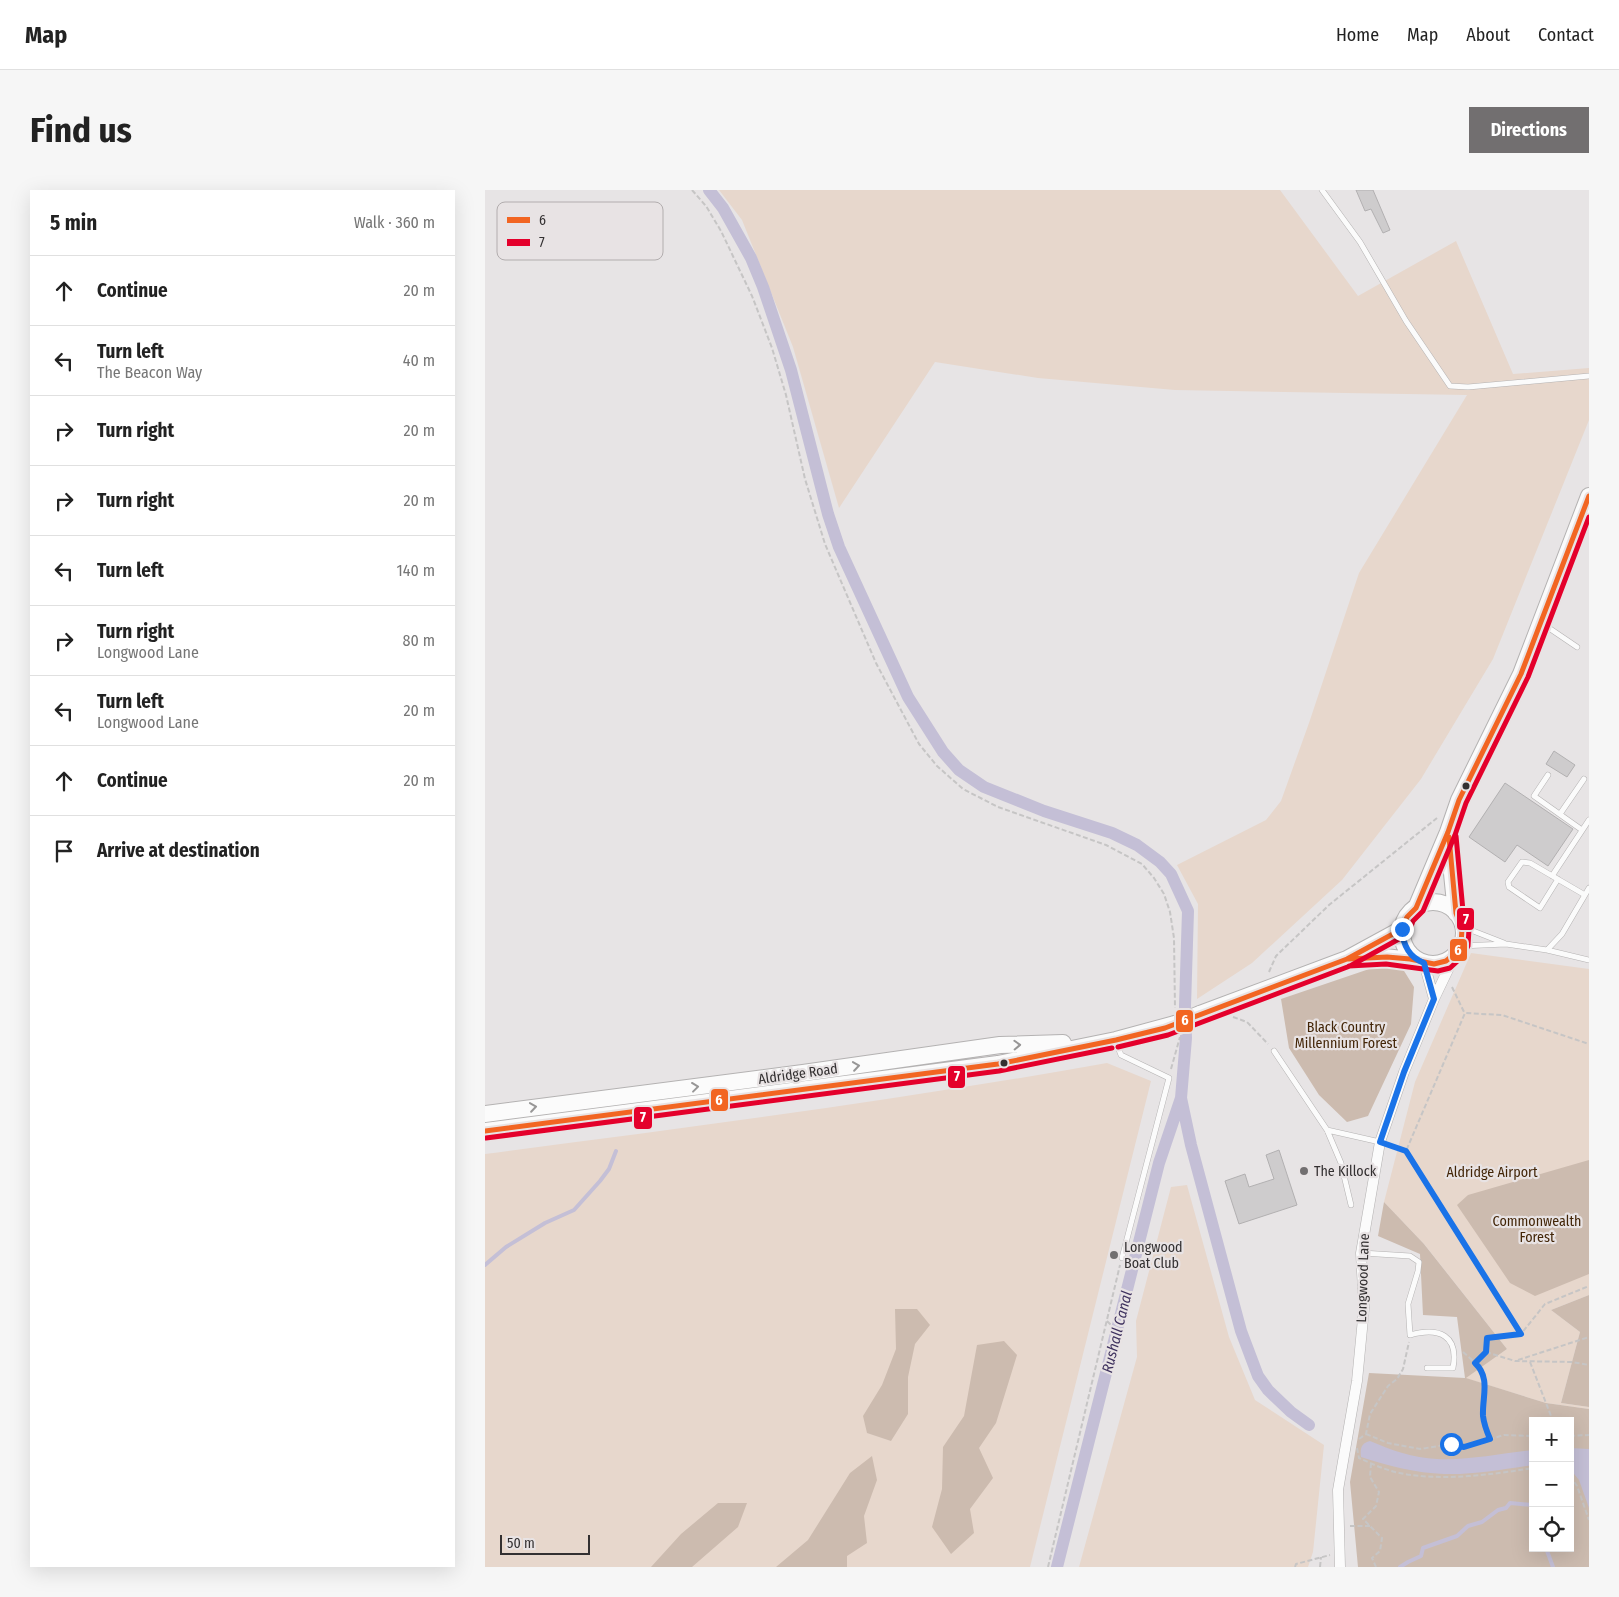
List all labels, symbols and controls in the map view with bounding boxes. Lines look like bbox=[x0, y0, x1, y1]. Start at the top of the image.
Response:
text: Map bbox=[25, 21, 67, 49]
text: Home bbox=[1336, 24, 1379, 46]
text: Map bbox=[1407, 24, 1438, 46]
text: About bbox=[1466, 24, 1510, 46]
text: Contact bbox=[1538, 24, 1594, 46]
button: Directions bbox=[1469, 107, 1589, 153]
text: Find us bbox=[30, 109, 132, 151]
legend bbox=[497, 202, 663, 260]
text: 5 min bbox=[50, 210, 97, 236]
text: 6 bbox=[539, 212, 546, 229]
text: Walk · 360 m bbox=[354, 213, 435, 232]
text: 7 bbox=[539, 234, 545, 251]
icon: ahead bbox=[50, 277, 78, 305]
text: Continue bbox=[97, 279, 168, 302]
text: 20 m bbox=[404, 281, 435, 300]
text: Turn left bbox=[97, 340, 164, 363]
icon: left bbox=[50, 347, 78, 375]
text: 40 m bbox=[403, 351, 435, 370]
text: The Beacon Way bbox=[97, 363, 202, 382]
icon: right bbox=[50, 417, 78, 445]
text: Turn right bbox=[97, 419, 174, 442]
text: 20 m bbox=[404, 421, 435, 440]
icon: right bbox=[50, 487, 78, 515]
text: Turn right bbox=[97, 489, 174, 512]
text: 20 m bbox=[404, 491, 435, 510]
icon: left bbox=[50, 557, 78, 585]
text: Turn left bbox=[97, 559, 164, 582]
text: 140 m bbox=[397, 561, 435, 580]
text: Turn right bbox=[97, 620, 174, 643]
icon: right bbox=[50, 627, 78, 655]
text: 80 m bbox=[403, 631, 435, 650]
text: Longwood Lane bbox=[97, 643, 199, 662]
text: Turn left bbox=[97, 690, 164, 713]
icon: left bbox=[50, 697, 78, 725]
text: 20 m bbox=[404, 701, 435, 720]
text: Longwood Lane bbox=[97, 713, 199, 732]
icon: ahead bbox=[50, 767, 78, 795]
text: Continue bbox=[97, 769, 168, 792]
text: 20 m bbox=[404, 771, 435, 790]
unlabelled marker bbox=[1461, 781, 1471, 791]
icon: arrive bbox=[50, 837, 78, 865]
text: Arrive at destination bbox=[97, 839, 260, 862]
line badge: 7 bbox=[1456, 907, 1475, 931]
text: 7 bbox=[1463, 911, 1469, 928]
route end bbox=[1391, 918, 1414, 941]
line badge: 6 bbox=[1449, 938, 1468, 962]
text: 6 bbox=[1454, 942, 1462, 959]
line badge: 6 bbox=[1175, 1009, 1194, 1033]
text: 6 bbox=[1181, 1012, 1189, 1029]
park label: Black Country Millennium Forest bbox=[1295, 1019, 1398, 1052]
one-way arrow bbox=[1013, 1039, 1021, 1050]
unlabelled marker bbox=[999, 1058, 1009, 1068]
street label: Aldridge Road bbox=[757, 1060, 839, 1088]
one-way arrow bbox=[852, 1061, 860, 1072]
line badge: 7 bbox=[947, 1065, 966, 1089]
text: 7 bbox=[954, 1068, 960, 1085]
one-way arrow bbox=[691, 1082, 699, 1093]
line badge: 6 bbox=[710, 1088, 729, 1112]
text: 6 bbox=[715, 1092, 723, 1109]
one-way arrow bbox=[530, 1102, 538, 1113]
line badge: 7 bbox=[633, 1106, 653, 1130]
text: 7 bbox=[640, 1109, 646, 1126]
place label: The Killock bbox=[1314, 1163, 1377, 1180]
park label: Aldridge Airport bbox=[1446, 1164, 1538, 1181]
marker: The Killock bbox=[1298, 1165, 1310, 1177]
park label: Commonwealth Forest bbox=[1493, 1213, 1581, 1246]
street label: Longwood Lane bbox=[1353, 1233, 1373, 1323]
place label: Longwood Boat Club bbox=[1124, 1239, 1183, 1272]
marker: Longwood Boat Club bbox=[1108, 1249, 1120, 1261]
water label: Rushall Canal bbox=[1098, 1289, 1136, 1375]
map controls bbox=[1529, 1417, 1574, 1552]
button: + bbox=[1529, 1417, 1574, 1462]
route start bbox=[1440, 1433, 1463, 1456]
button: − bbox=[1529, 1462, 1574, 1507]
button: locate bbox=[1529, 1507, 1574, 1552]
scale bar bbox=[500, 1532, 590, 1555]
text: 50 m bbox=[507, 1535, 535, 1552]

